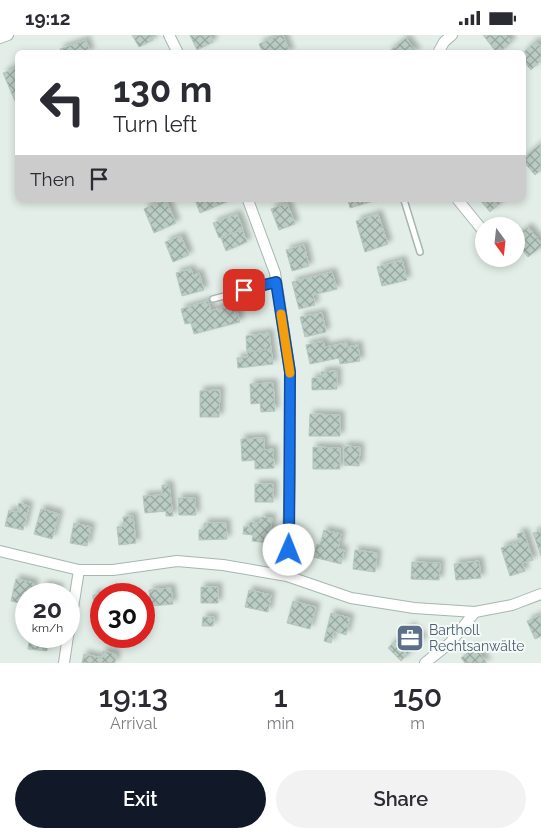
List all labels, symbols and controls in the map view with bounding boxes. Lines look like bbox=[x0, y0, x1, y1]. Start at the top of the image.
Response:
text: 19:12 bbox=[25, 7, 70, 29]
text: 130 m bbox=[113, 69, 212, 110]
icon: left bbox=[30, 70, 95, 135]
text: Turn left bbox=[113, 111, 197, 137]
icon: arrive bbox=[85, 165, 113, 193]
text: Then bbox=[30, 168, 75, 190]
north arrow bbox=[475, 217, 525, 267]
map controls bbox=[475, 217, 525, 267]
pin bbox=[223, 269, 265, 311]
icon: arrive bbox=[230, 276, 258, 304]
position arrow bbox=[262, 523, 314, 575]
speed limit sign: 30 bbox=[90, 583, 155, 648]
text: 20 bbox=[33, 594, 62, 624]
text: km/h bbox=[32, 621, 63, 635]
place label: Bartholl Rechtsanwälte bbox=[429, 622, 524, 654]
office icon: Bartholl Rechtsanwälte bbox=[395, 623, 425, 653]
text: 19:13 bbox=[99, 679, 168, 714]
text: 1 bbox=[273, 679, 288, 714]
text: 150 bbox=[393, 679, 442, 714]
text: Arrival bbox=[110, 714, 157, 733]
text: min bbox=[267, 714, 294, 733]
text: m bbox=[410, 714, 425, 733]
button: Exit bbox=[15, 770, 266, 828]
button: Share bbox=[276, 770, 526, 828]

